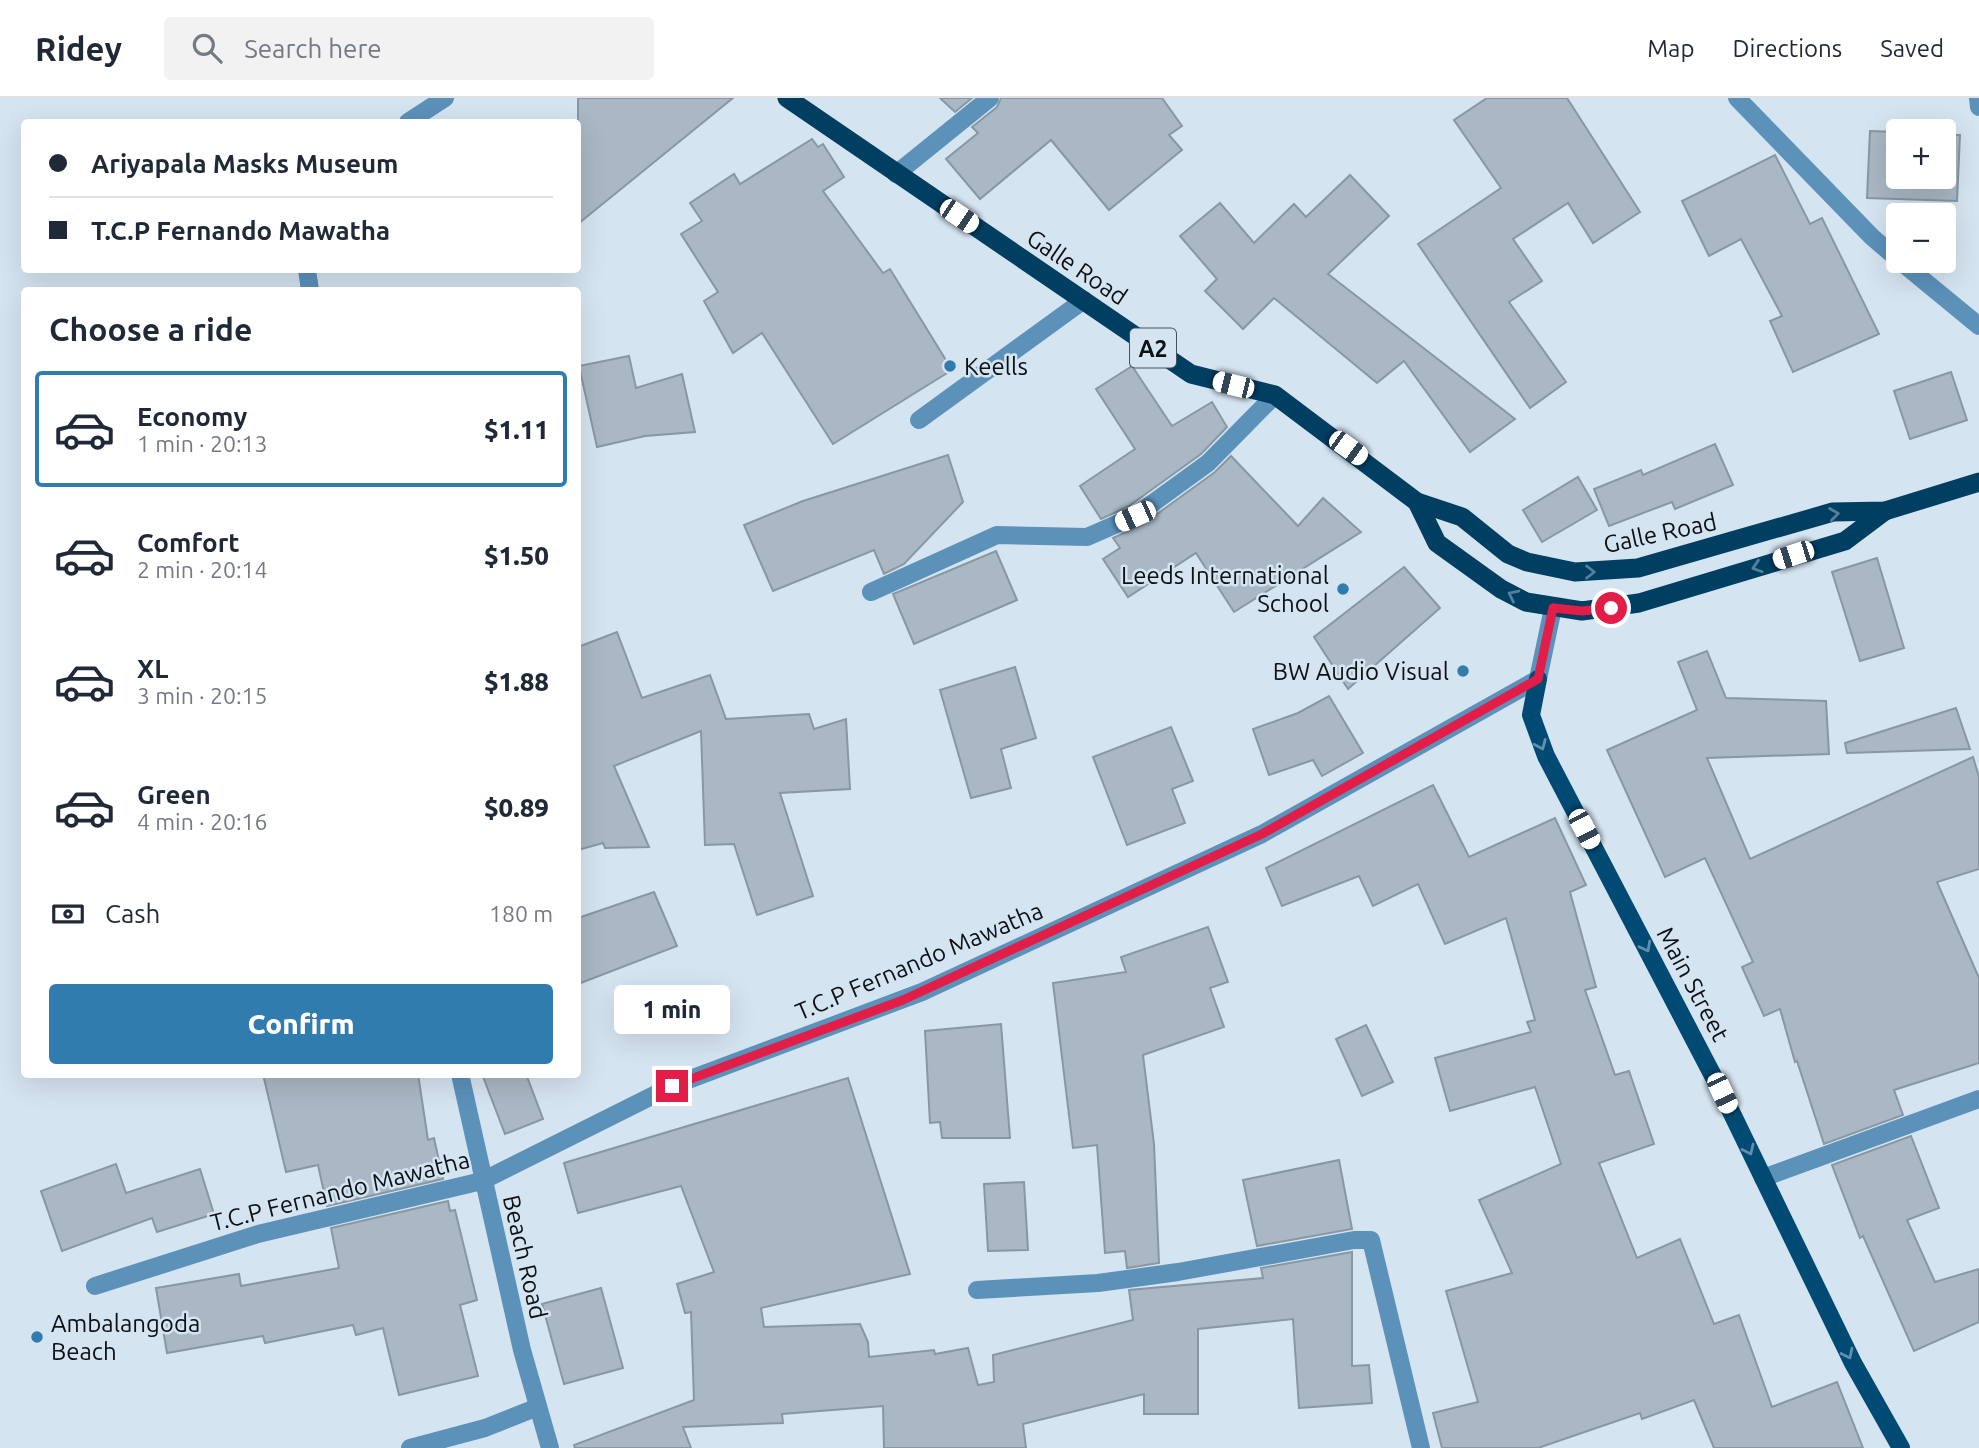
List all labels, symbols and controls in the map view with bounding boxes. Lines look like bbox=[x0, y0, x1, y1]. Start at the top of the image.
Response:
search box bbox=[164, 17, 654, 80]
icon: search bbox=[188, 29, 226, 67]
text: Ridey bbox=[35, 30, 122, 67]
text: Search here bbox=[244, 34, 382, 63]
text: Map bbox=[1647, 35, 1694, 62]
text: Directions bbox=[1732, 35, 1842, 62]
text: Saved bbox=[1880, 35, 1944, 62]
map controls bbox=[1886, 119, 1956, 273]
button: + bbox=[1886, 119, 1956, 189]
text: Ariyapala Masks Museum bbox=[91, 149, 399, 178]
car bbox=[936, 196, 983, 236]
button: − bbox=[1886, 203, 1956, 273]
text: T.C.P Fernando Mawatha bbox=[91, 216, 390, 245]
street label: Galle Road bbox=[1022, 224, 1132, 310]
text: Choose a ride bbox=[49, 311, 252, 347]
road number: A2 bbox=[1130, 328, 1176, 368]
place label: Keells bbox=[964, 353, 1028, 380]
marker: Keells bbox=[942, 358, 958, 374]
car bbox=[1211, 370, 1256, 400]
icon: car bbox=[53, 398, 116, 461]
text: Economy bbox=[137, 402, 247, 431]
text: $1.11 bbox=[484, 415, 549, 444]
car bbox=[1325, 427, 1372, 469]
text: 1 min · 20:13 bbox=[137, 431, 268, 456]
car bbox=[1112, 498, 1159, 534]
one-way arrow bbox=[1828, 507, 1840, 522]
street label: Galle Road bbox=[1601, 508, 1719, 558]
icon: car bbox=[53, 524, 116, 587]
text: Comfort bbox=[137, 528, 240, 557]
car bbox=[1770, 539, 1817, 571]
text: $1.50 bbox=[484, 541, 549, 570]
text: 2 min · 20:14 bbox=[137, 557, 268, 582]
one-way arrow bbox=[1751, 558, 1763, 573]
place label: Leeds International School bbox=[1121, 562, 1329, 617]
one-way arrow bbox=[1585, 564, 1596, 580]
marker: Leeds International School bbox=[1335, 581, 1351, 597]
one-way arrow bbox=[1508, 590, 1520, 604]
route start bbox=[1595, 592, 1627, 624]
icon: car bbox=[53, 650, 116, 713]
text: XL bbox=[137, 654, 168, 683]
place label: BW Audio Visual bbox=[1273, 658, 1449, 685]
marker: BW Audio Visual bbox=[1455, 663, 1471, 679]
text: $1.88 bbox=[484, 667, 549, 696]
text: 3 min · 20:15 bbox=[137, 683, 268, 708]
one-way arrow bbox=[1533, 738, 1547, 750]
icon: car bbox=[53, 776, 116, 839]
text: Green bbox=[137, 780, 211, 809]
text: $0.89 bbox=[484, 793, 549, 822]
car bbox=[1565, 806, 1604, 852]
text: 4 min · 20:16 bbox=[137, 809, 268, 834]
icon: cash bbox=[49, 895, 87, 933]
street label: T.C.P Fernando Mawatha bbox=[791, 897, 1047, 1025]
text: Cash bbox=[105, 899, 160, 928]
text: 180 m bbox=[489, 901, 553, 926]
street label: Main Street bbox=[1652, 922, 1735, 1046]
one-way arrow bbox=[1637, 940, 1651, 952]
button: Confirm bbox=[49, 984, 553, 1064]
callout: 1 min bbox=[614, 984, 730, 1034]
text: 1 min bbox=[643, 997, 701, 1022]
route end bbox=[656, 1070, 688, 1102]
car bbox=[1704, 1070, 1741, 1116]
one-way arrow bbox=[1741, 1143, 1755, 1155]
street label: T.C.P Fernando Mawatha bbox=[208, 1146, 472, 1236]
street label: Beach Road bbox=[498, 1192, 552, 1322]
place label: Ambalangoda Beach bbox=[51, 1310, 200, 1365]
marker: Ambalangoda Beach bbox=[29, 1329, 45, 1345]
one-way arrow bbox=[1840, 1347, 1854, 1359]

